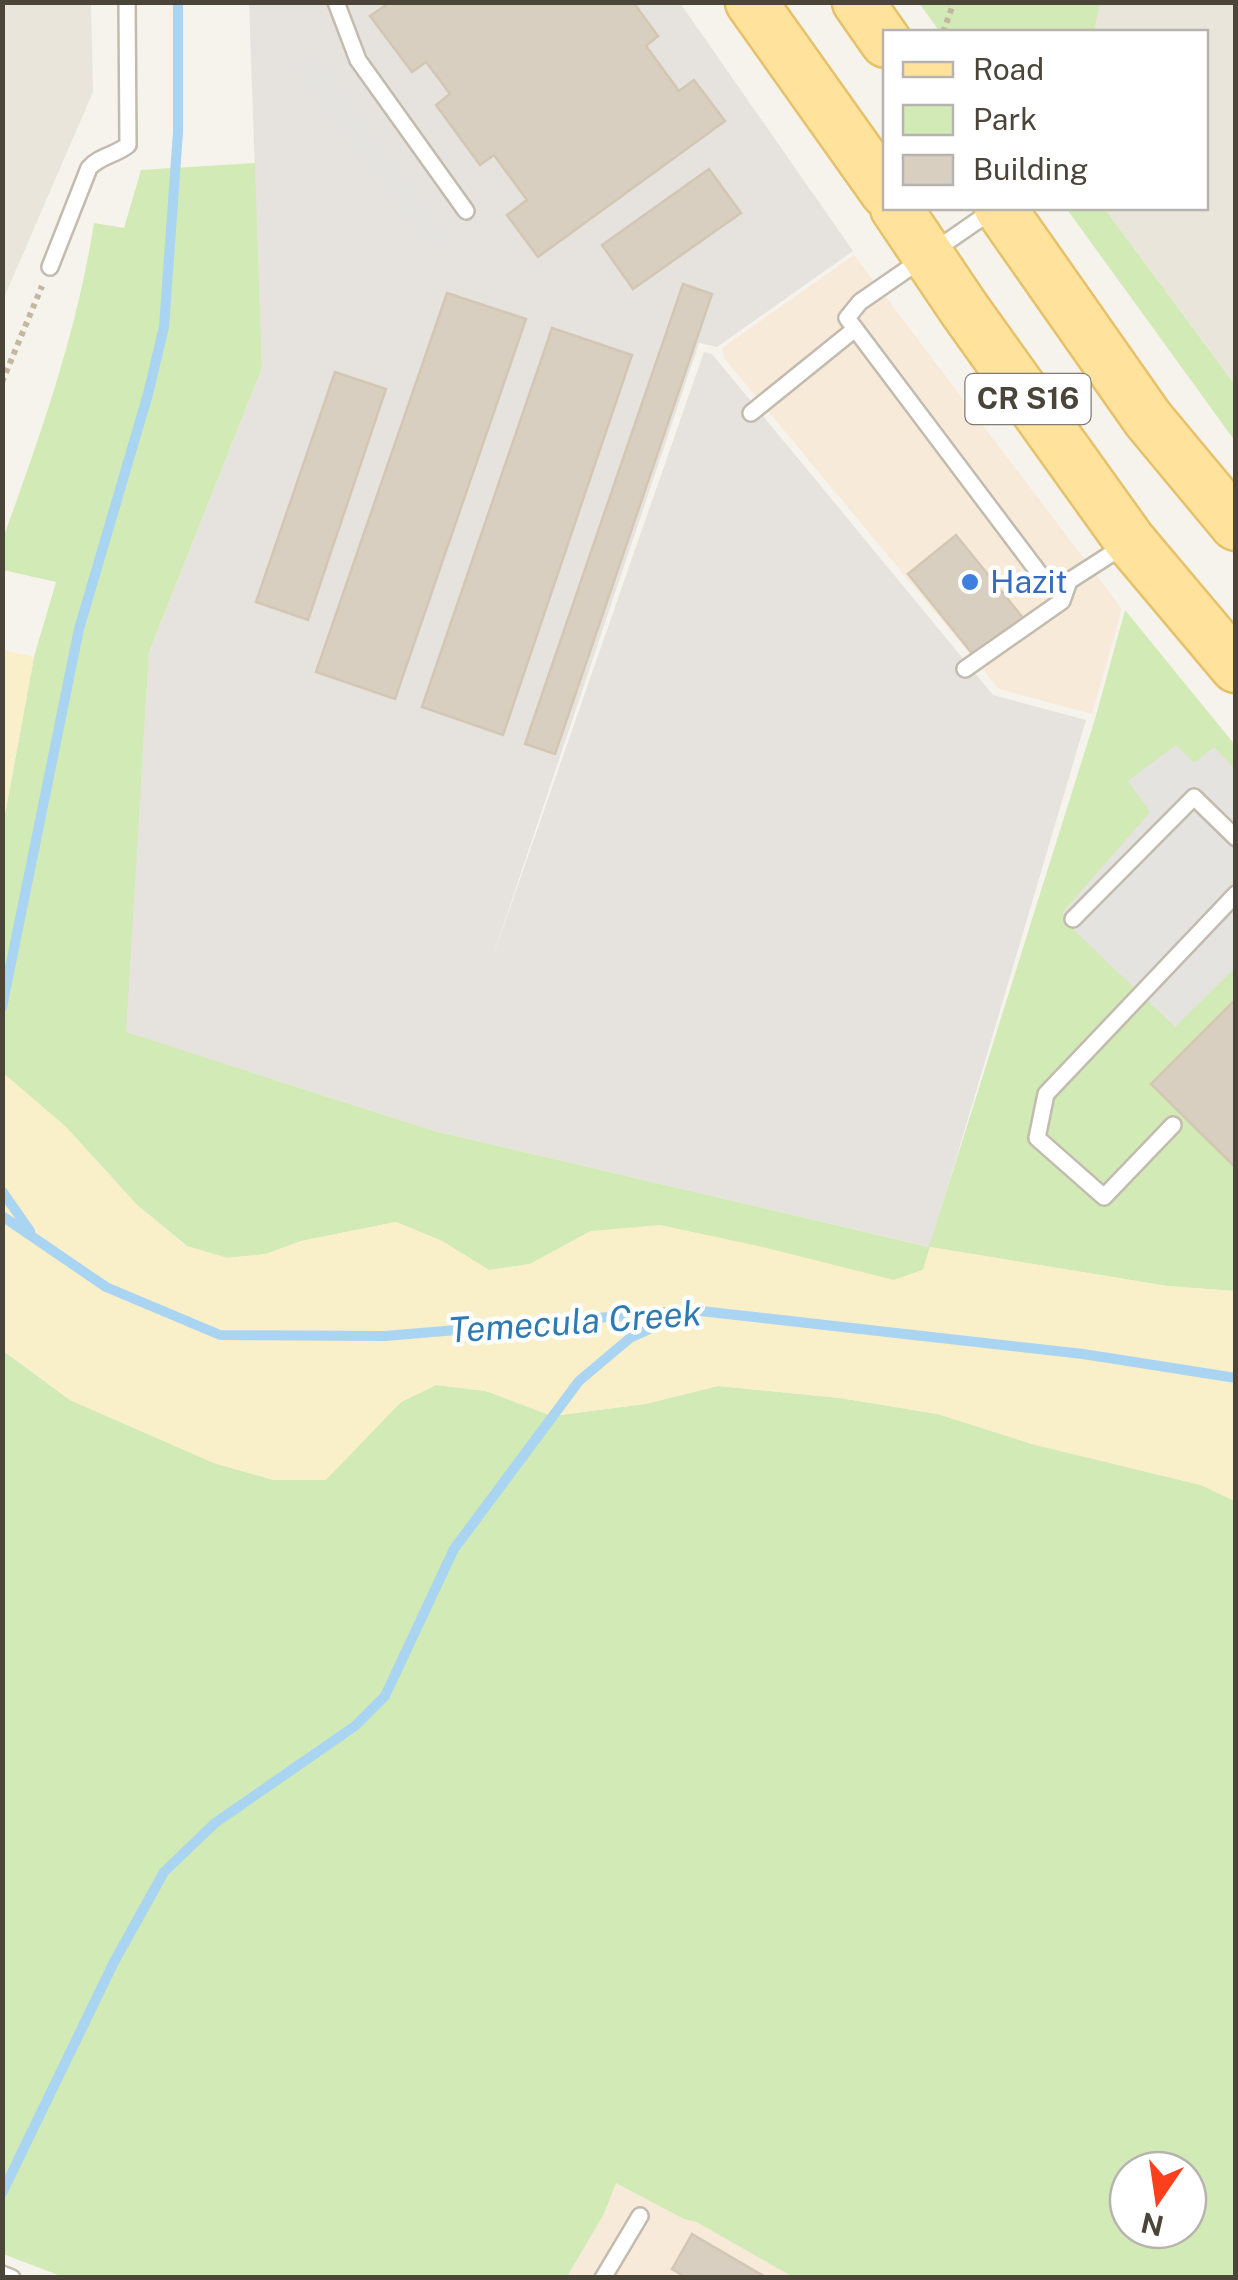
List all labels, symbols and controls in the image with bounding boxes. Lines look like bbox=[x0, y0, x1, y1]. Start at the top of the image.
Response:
legend bbox=[883, 30, 1208, 210]
text: Road bbox=[973, 51, 1044, 87]
text: Park bbox=[973, 101, 1037, 137]
text: Building bbox=[973, 151, 1088, 187]
road number: CR S16 bbox=[966, 374, 1090, 424]
place label: Hazit bbox=[990, 563, 1068, 600]
marker: Hazit bbox=[959, 571, 981, 593]
water label: Temecula Creek bbox=[447, 1292, 703, 1351]
north arrow bbox=[1108, 2150, 1208, 2250]
text: N bbox=[1138, 2206, 1167, 2243]

